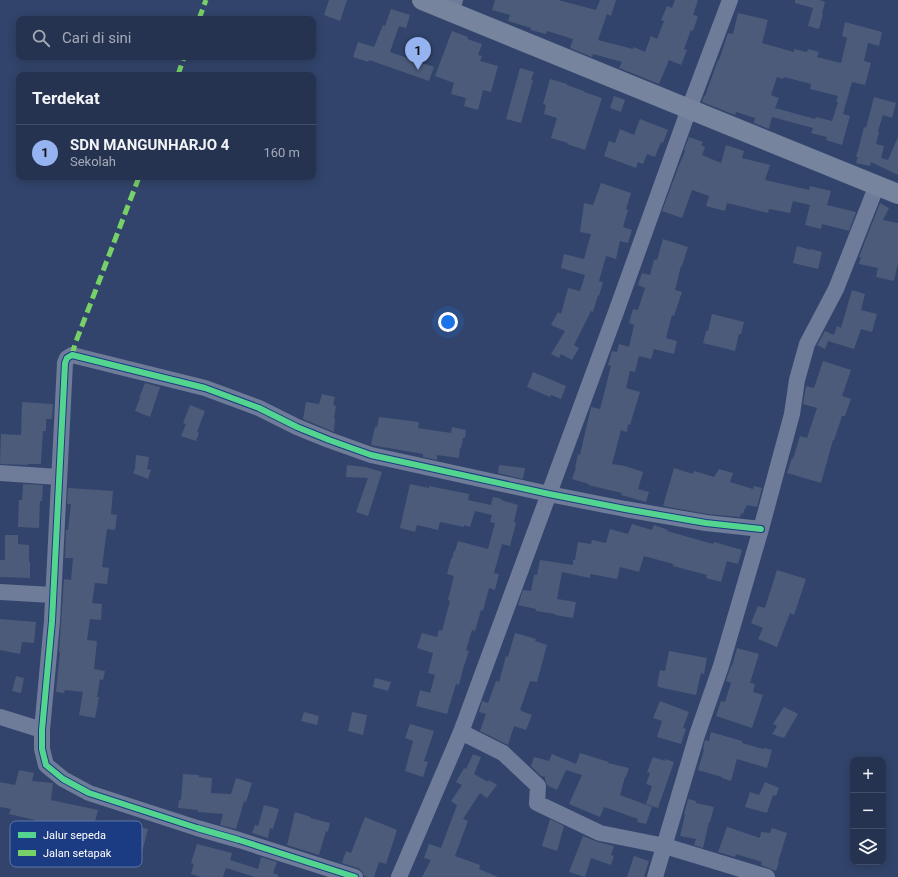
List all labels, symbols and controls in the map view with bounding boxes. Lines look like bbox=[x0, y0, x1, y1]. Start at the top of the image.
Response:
search box bbox=[16, 16, 316, 60]
icon: search bbox=[30, 27, 52, 49]
text: Cari di sini bbox=[62, 29, 132, 47]
pin: 1 bbox=[405, 37, 431, 70]
text: Terdekat bbox=[32, 88, 100, 108]
text: SDN MANGUNHARJO 4 bbox=[70, 136, 229, 154]
text: 1 bbox=[41, 145, 49, 160]
text: 160 m bbox=[263, 145, 300, 160]
text: Sekolah bbox=[70, 154, 116, 169]
your location bbox=[438, 312, 458, 332]
map controls bbox=[850, 757, 886, 865]
button: + bbox=[850, 757, 886, 793]
button: − bbox=[850, 793, 886, 829]
legend bbox=[10, 821, 142, 867]
text: Jalur sepeda bbox=[43, 829, 106, 842]
button: layers bbox=[850, 829, 886, 865]
text: Jalan setapak bbox=[43, 847, 112, 860]

